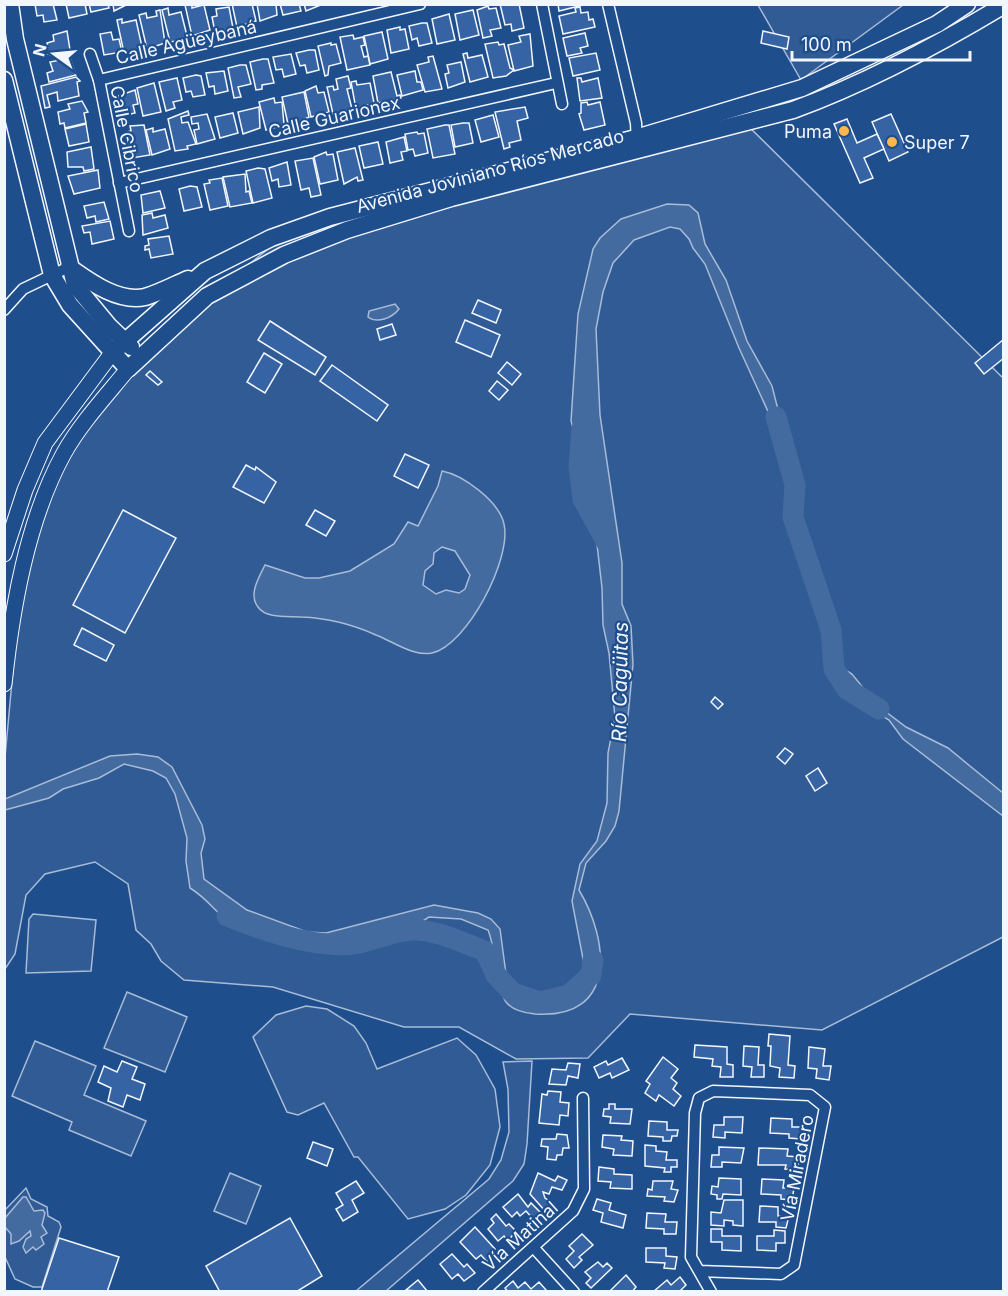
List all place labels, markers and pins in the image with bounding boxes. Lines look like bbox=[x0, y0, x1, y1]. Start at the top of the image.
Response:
place label: Puma bbox=[784, 121, 832, 142]
marker: Puma bbox=[837, 124, 851, 138]
place label: Super 7 bbox=[904, 132, 970, 153]
marker: Super 7 bbox=[885, 135, 899, 149]

